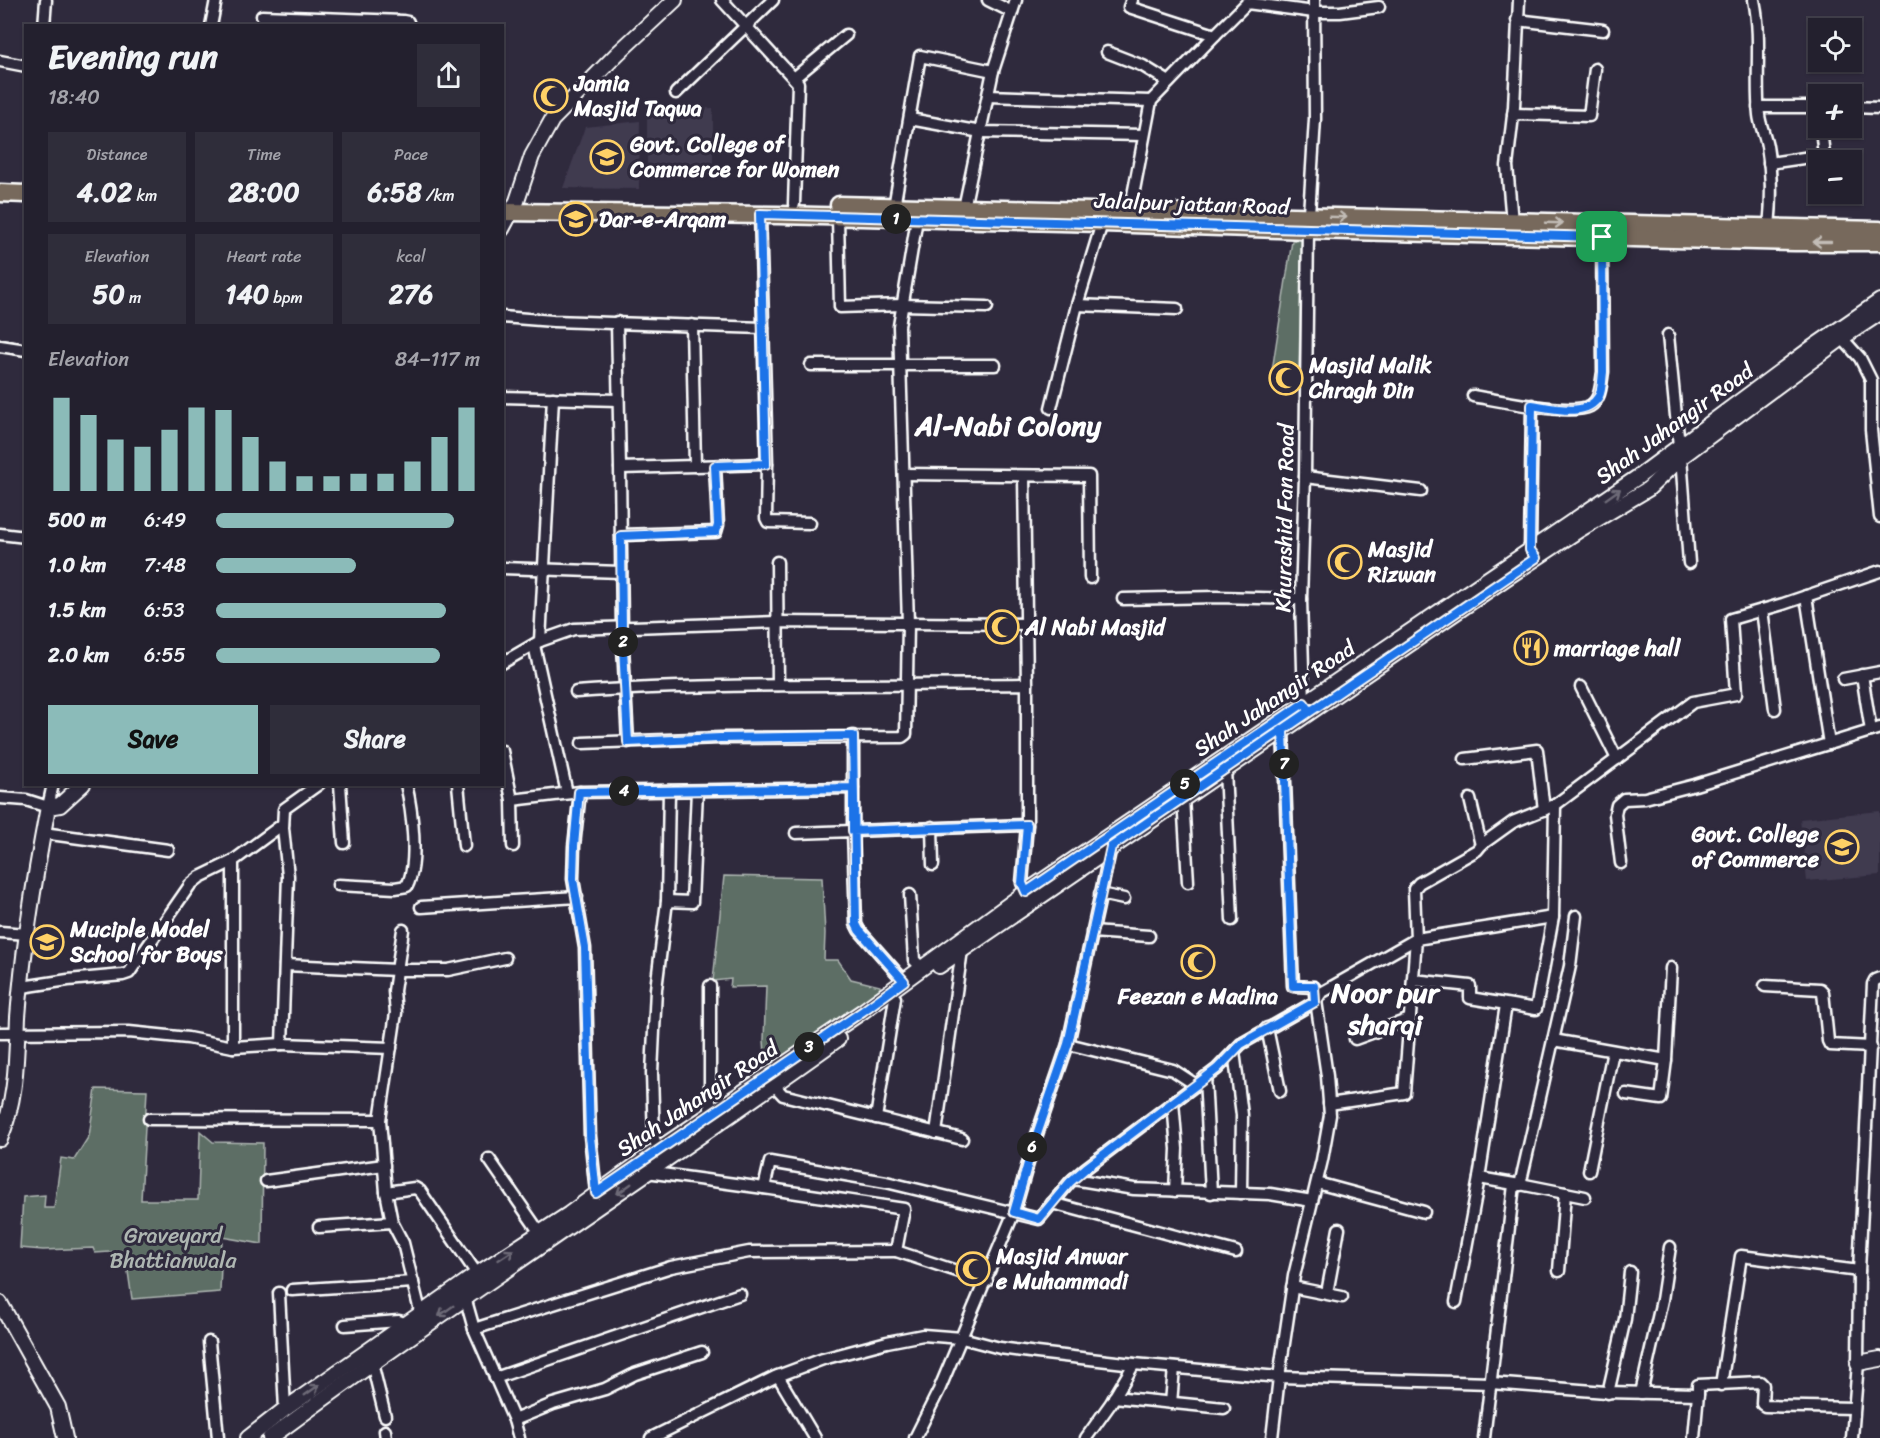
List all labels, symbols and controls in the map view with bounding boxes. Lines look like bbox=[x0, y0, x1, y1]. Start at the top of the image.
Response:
map controls bbox=[1808, 18, 1862, 204]
button: locate bbox=[1808, 18, 1862, 72]
text: Evening run bbox=[48, 28, 218, 86]
button: share bbox=[417, 44, 480, 107]
place label: Jamia Masjid Taqwa bbox=[572, 64, 702, 128]
mosque icon: Jamia Masjid Taqwa bbox=[533, 78, 569, 114]
text: 18:40 bbox=[48, 80, 100, 115]
button: + bbox=[1808, 84, 1862, 138]
place label: Govt. College of Commerce for Women bbox=[629, 125, 839, 189]
school or university icon: Govt. College of Commerce for Women bbox=[589, 139, 625, 175]
text: Distance bbox=[87, 140, 147, 169]
text: Time bbox=[247, 140, 281, 169]
text: Pace bbox=[394, 140, 428, 169]
button: − bbox=[1808, 150, 1862, 204]
text: 4.02 bbox=[77, 169, 132, 215]
text: 28:00 bbox=[228, 169, 300, 215]
text: 6:58 bbox=[367, 169, 422, 215]
text: km bbox=[132, 181, 157, 210]
text: /km bbox=[422, 181, 455, 210]
street label: Jalalpur jattan Road bbox=[1093, 181, 1292, 226]
place label: Dar-e-Arqam bbox=[599, 200, 726, 239]
school or university icon: Dar-e-Arqam bbox=[558, 201, 594, 237]
pin: 1 bbox=[881, 204, 911, 234]
text: 1 bbox=[893, 204, 899, 233]
one-way arrow bbox=[1327, 211, 1347, 223]
pin bbox=[1576, 211, 1627, 262]
one-way arrow bbox=[1543, 217, 1563, 229]
icon: arrive bbox=[1585, 220, 1618, 253]
one-way arrow bbox=[1812, 236, 1832, 248]
text: Elevation bbox=[85, 242, 149, 271]
text: Heart rate bbox=[226, 242, 302, 271]
text: kcal bbox=[396, 242, 426, 271]
text: 50 bbox=[93, 271, 125, 317]
text: 140 bbox=[225, 271, 269, 317]
text: 276 bbox=[389, 271, 433, 317]
text: m bbox=[125, 283, 141, 312]
text: bpm bbox=[269, 283, 303, 312]
text: Elevation bbox=[48, 342, 129, 377]
text: 84–117 m bbox=[395, 342, 480, 377]
place label: Masjid Malik Chragh Din bbox=[1308, 346, 1432, 410]
street label: Shah Jahangir Road bbox=[1587, 351, 1763, 495]
mosque icon: Masjid Malik Chragh Din bbox=[1268, 360, 1304, 396]
district label: Al-Nabi Colony bbox=[914, 401, 1102, 450]
street label: Khurashid Fan Road bbox=[1263, 422, 1306, 613]
one-way arrow bbox=[1604, 488, 1621, 500]
text: 500 m bbox=[48, 503, 106, 538]
text: 6:49 bbox=[144, 503, 186, 538]
place label: Masjid Rizwan bbox=[1367, 530, 1436, 594]
mosque icon: Masjid Rizwan bbox=[1327, 544, 1363, 580]
text: 1.0 km bbox=[48, 548, 106, 583]
text: 7:48 bbox=[144, 548, 186, 583]
text: 1.5 km bbox=[48, 593, 106, 628]
text: 6:53 bbox=[144, 593, 185, 628]
place label: Al Nabi Masjid bbox=[1024, 608, 1167, 647]
mosque icon: Al Nabi Masjid bbox=[984, 609, 1020, 645]
pin: 2 bbox=[608, 627, 638, 657]
text: 2 bbox=[618, 627, 628, 656]
street label: Shah Jahangir Road bbox=[1185, 629, 1364, 767]
place label: marriage hall bbox=[1553, 629, 1682, 668]
restaurant icon: marriage hall bbox=[1513, 630, 1549, 666]
text: 2.0 km bbox=[48, 638, 109, 673]
text: 6:55 bbox=[144, 638, 186, 673]
button: Save bbox=[48, 705, 258, 774]
button: Share bbox=[270, 705, 480, 774]
pin: 7 bbox=[1269, 749, 1299, 779]
text: 7 bbox=[1279, 749, 1289, 778]
pin: 5 bbox=[1170, 769, 1200, 799]
text: 5 bbox=[1180, 769, 1190, 798]
pin: 4 bbox=[609, 776, 639, 806]
text: 4 bbox=[619, 776, 629, 805]
place label: Govt. College of Commerce bbox=[1690, 815, 1820, 879]
school or university icon: Govt. College of Commerce bbox=[1824, 829, 1860, 865]
place label: Muciple Model School for Boys bbox=[69, 910, 223, 974]
school or university icon: Muciple Model School for Boys bbox=[29, 924, 65, 960]
mosque icon: Feezan e Madina bbox=[1180, 944, 1216, 980]
district label: Noor pur sharqi bbox=[1330, 968, 1441, 1049]
place label: Feezan e Madina bbox=[1117, 977, 1278, 1016]
street label: Shah Jahangir Road bbox=[608, 1029, 787, 1167]
pin: 3 bbox=[794, 1032, 824, 1062]
text: 3 bbox=[805, 1032, 813, 1061]
pin: 6 bbox=[1017, 1132, 1047, 1162]
text: 6 bbox=[1027, 1132, 1037, 1161]
one-way arrow bbox=[616, 1183, 632, 1195]
park label: Graveyard Bhattianwala bbox=[109, 1216, 238, 1280]
place label: Masjid Anwar e Muhammadi bbox=[995, 1237, 1130, 1301]
one-way arrow bbox=[497, 1249, 514, 1261]
mosque icon: Masjid Anwar e Muhammadi bbox=[955, 1251, 991, 1287]
one-way arrow bbox=[438, 1305, 454, 1317]
one-way arrow bbox=[303, 1384, 319, 1396]

